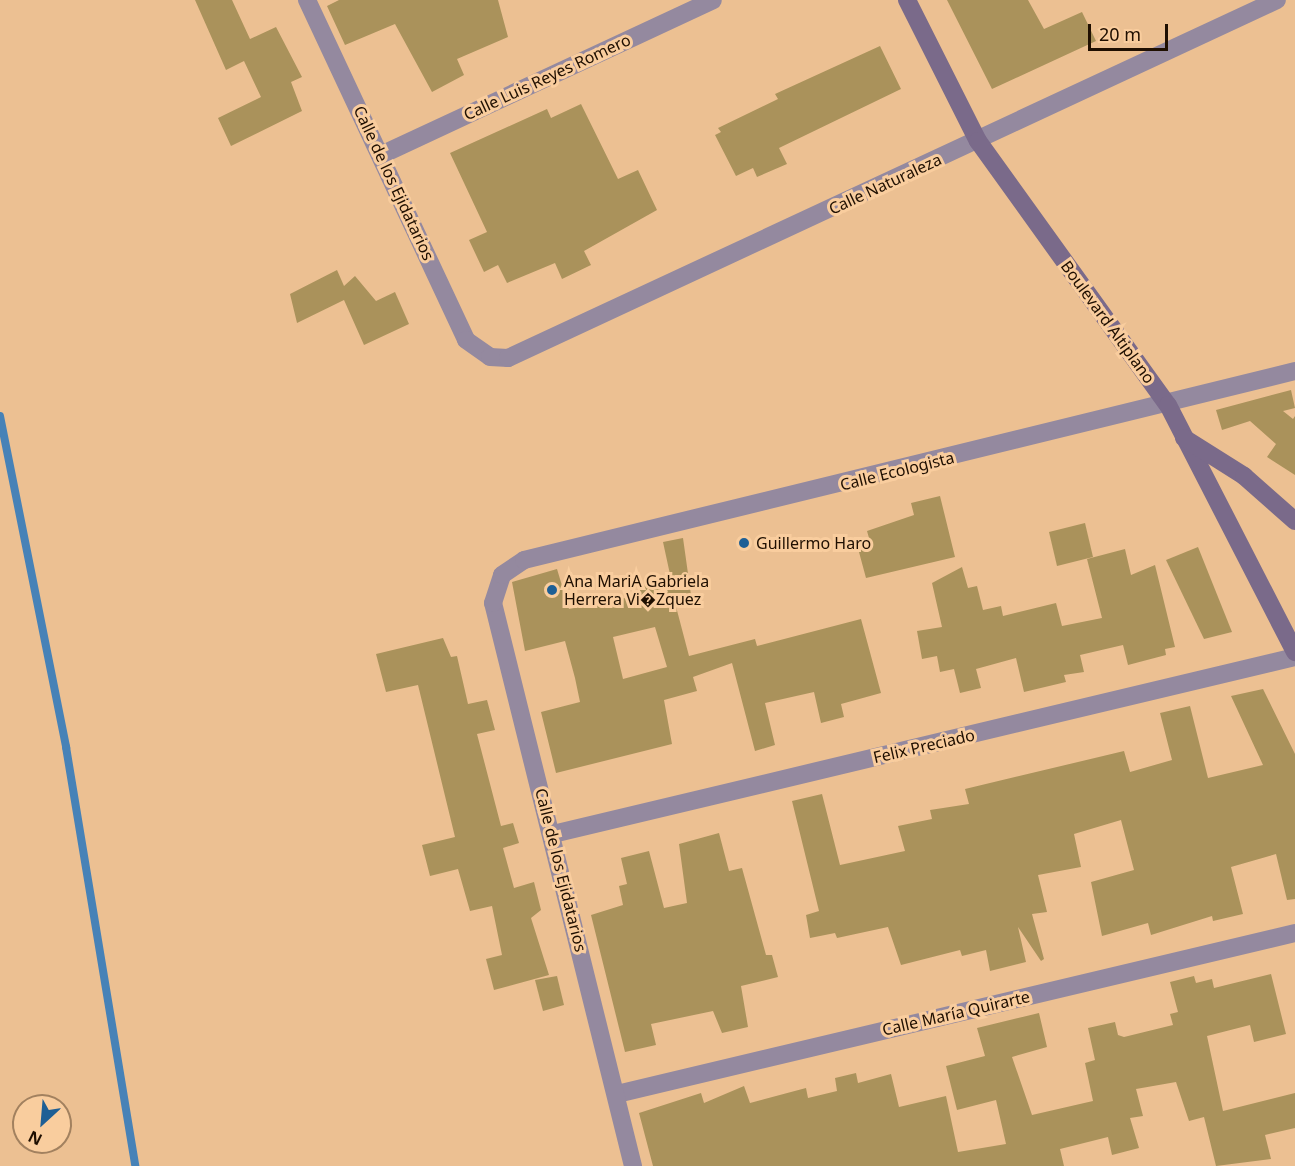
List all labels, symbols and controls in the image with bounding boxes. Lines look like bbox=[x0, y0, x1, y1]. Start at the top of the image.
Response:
scale bar bbox=[1091, 12, 1170, 50]
text: 20 m bbox=[1099, 22, 1141, 46]
street label: Calle Luis Reyes Romero bbox=[460, 30, 634, 124]
street label: Calle de los Ejidatarios bbox=[350, 103, 438, 263]
street label: Calle Naturaleza bbox=[826, 150, 944, 218]
street label: Boulevard Altiplano bbox=[1057, 257, 1159, 387]
street label: Calle Ecologista bbox=[838, 448, 956, 494]
place label: Guillermo Haro bbox=[756, 533, 871, 553]
marker: Guillermo Haro bbox=[737, 536, 751, 550]
place label: Ana MariA Gabriela Herrera Vi�Zquez bbox=[564, 571, 709, 609]
marker: Ana MariA Gabriela Herrera Vi�Zquez bbox=[545, 583, 559, 597]
street label: Felix Preciado bbox=[871, 725, 977, 767]
street label: Calle de los Ejidatarios bbox=[531, 786, 591, 954]
street label: Calle María Quirarte bbox=[880, 987, 1032, 1039]
north arrow bbox=[12, 1094, 72, 1154]
text: N bbox=[24, 1126, 46, 1151]

